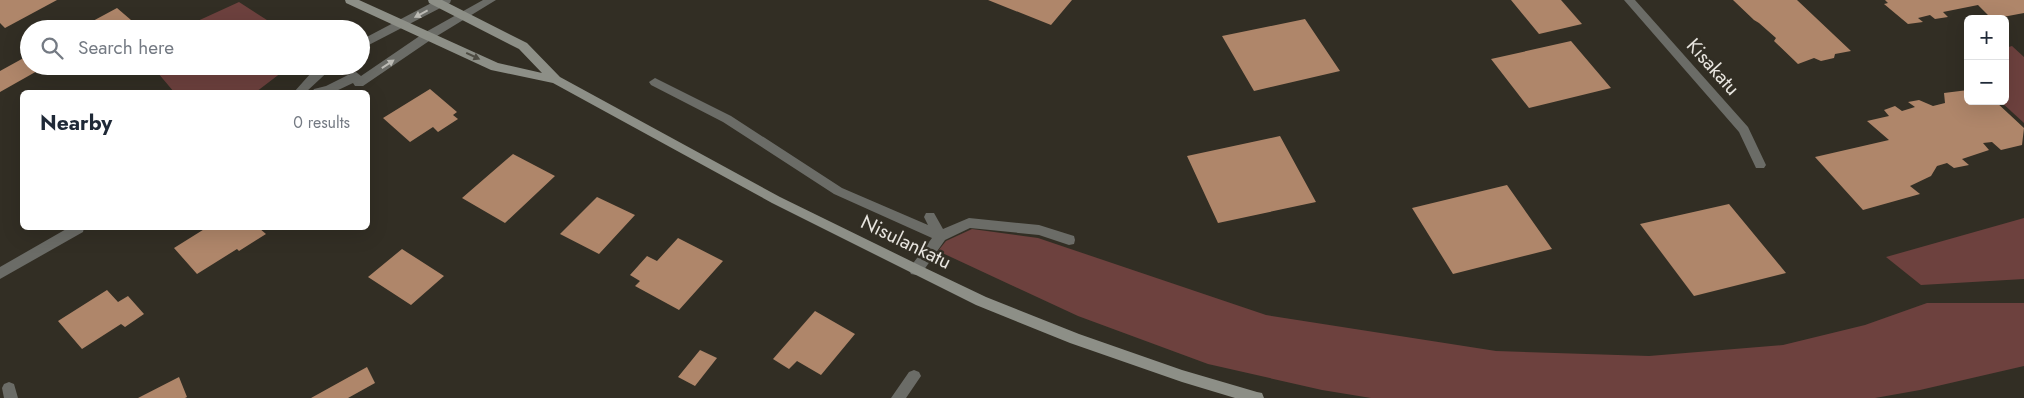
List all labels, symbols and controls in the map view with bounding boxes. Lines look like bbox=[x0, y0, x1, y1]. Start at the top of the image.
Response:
one-way arrow bbox=[414, 9, 428, 18]
map controls bbox=[1964, 15, 2009, 105]
button: + bbox=[1964, 15, 2009, 60]
search box bbox=[20, 20, 370, 75]
street label: Kisakatu bbox=[1680, 32, 1746, 102]
icon: search bbox=[38, 34, 66, 62]
text: Search here bbox=[78, 34, 174, 61]
one-way arrow bbox=[466, 53, 480, 61]
one-way arrow bbox=[381, 59, 395, 69]
button: − bbox=[1964, 60, 2009, 105]
text: Nearby bbox=[40, 108, 112, 138]
text: 0 results bbox=[293, 111, 350, 134]
street label: Nisulankatu bbox=[856, 208, 956, 276]

